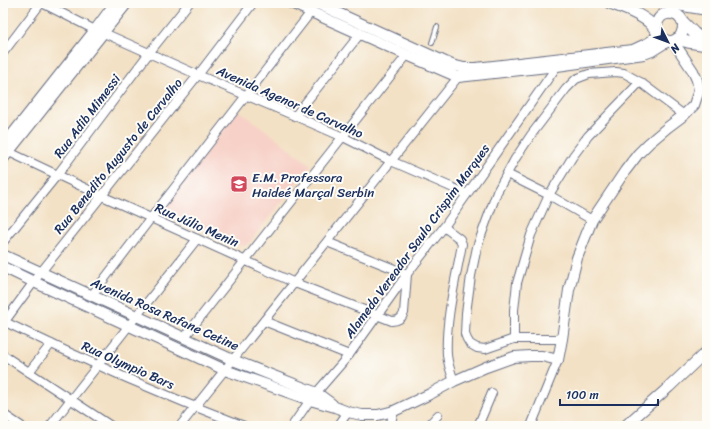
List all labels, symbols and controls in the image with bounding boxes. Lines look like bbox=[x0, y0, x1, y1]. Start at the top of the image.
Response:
north arrow bbox=[648, 22, 688, 62]
text: N bbox=[665, 38, 685, 58]
street label: Avenida Agenor de Carvalho bbox=[212, 59, 368, 145]
street label: Rua Adib Mimessi bbox=[48, 69, 127, 163]
street label: Rua Benedito Augusto de Carvalho bbox=[48, 73, 189, 239]
street label: Alameda Vereador Saulo Crispim Marques bbox=[338, 139, 496, 344]
place label: E.M. Professora Haideé Marçal Serbin bbox=[252, 166, 374, 204]
school or university icon: E.M. Professora Haideé Marçal Serbin bbox=[229, 174, 249, 194]
street label: Rua Júlio Menin bbox=[151, 196, 243, 254]
street label: Avenida Rosa Rafane Cetine bbox=[86, 271, 243, 357]
street label: Rua Olympio Bars bbox=[78, 334, 179, 396]
scale bar bbox=[560, 381, 658, 407]
text: 100 m bbox=[566, 384, 599, 406]

